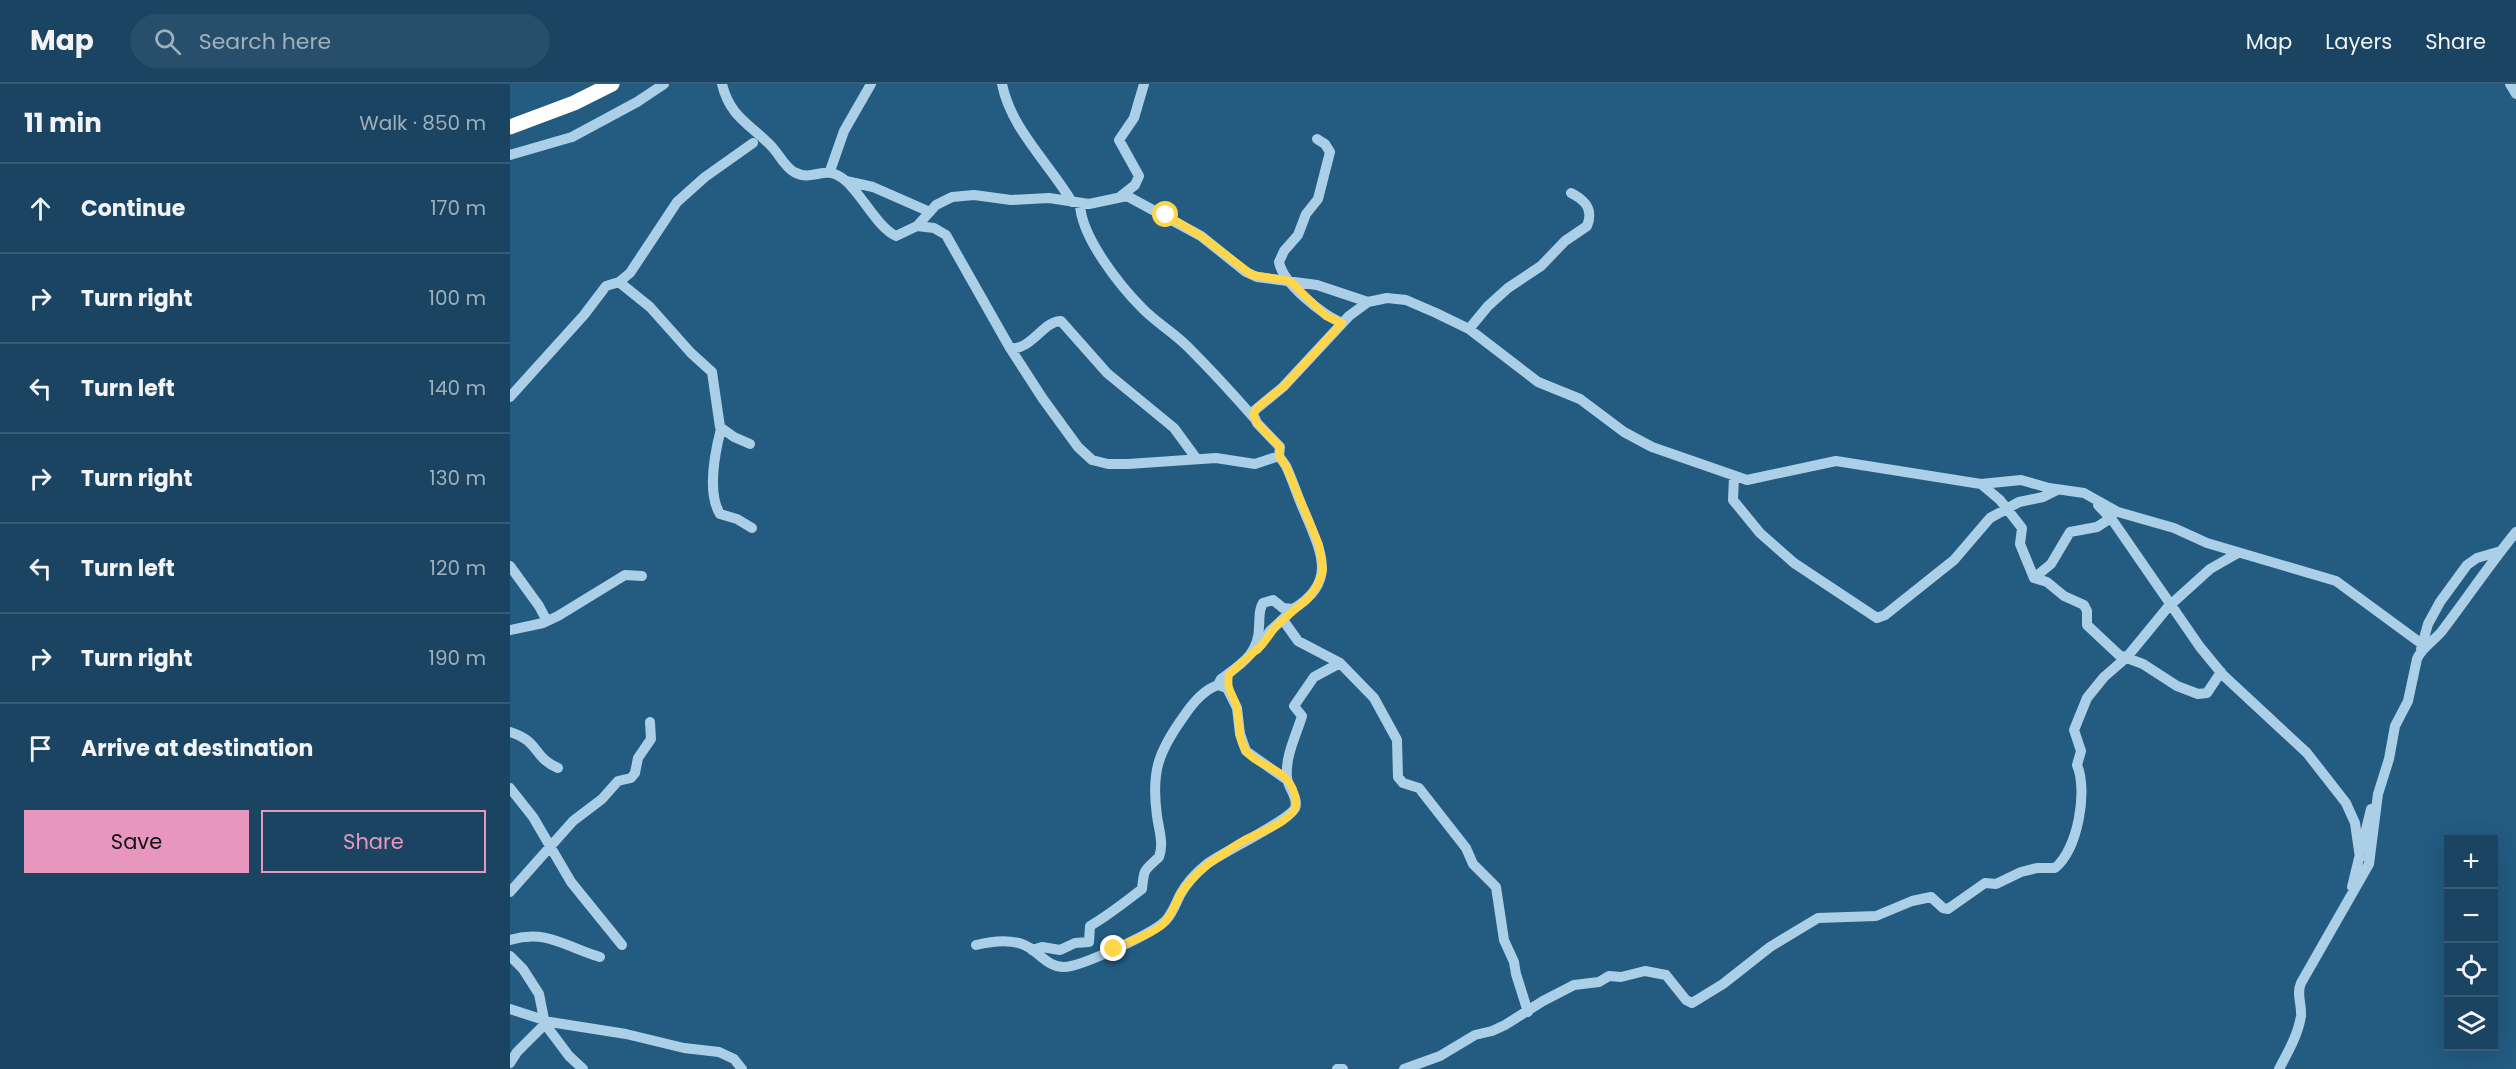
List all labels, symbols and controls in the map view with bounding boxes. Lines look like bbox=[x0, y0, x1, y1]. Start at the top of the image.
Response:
search box bbox=[130, 14, 550, 68]
text: Map bbox=[30, 21, 94, 60]
icon: search bbox=[151, 25, 184, 58]
text: Search here bbox=[199, 26, 331, 57]
text: Map bbox=[2246, 27, 2292, 56]
text: Layers bbox=[2325, 27, 2392, 56]
text: Share bbox=[2425, 27, 2486, 56]
text: 11 min bbox=[24, 105, 102, 141]
text: Walk · 850 m bbox=[359, 109, 486, 137]
icon: ahead bbox=[24, 192, 57, 225]
text: Continue bbox=[81, 193, 185, 224]
text: 170 m bbox=[430, 194, 486, 222]
route start bbox=[1152, 201, 1178, 227]
icon: right bbox=[24, 282, 57, 315]
text: Turn right bbox=[81, 283, 192, 314]
text: 100 m bbox=[429, 284, 486, 312]
icon: left bbox=[24, 372, 57, 405]
text: Turn left bbox=[81, 373, 175, 404]
text: 140 m bbox=[429, 374, 486, 402]
icon: right bbox=[24, 462, 57, 495]
text: Turn right bbox=[81, 463, 192, 494]
text: 130 m bbox=[429, 464, 486, 492]
icon: left bbox=[24, 552, 57, 585]
text: Turn left bbox=[81, 553, 175, 584]
text: 120 m bbox=[430, 554, 486, 582]
icon: right bbox=[24, 642, 57, 675]
text: Turn right bbox=[81, 643, 192, 674]
text: 190 m bbox=[429, 644, 486, 672]
icon: arrive bbox=[24, 732, 57, 765]
text: Arrive at destination bbox=[81, 733, 313, 764]
button: Save bbox=[24, 810, 249, 873]
button: Share bbox=[261, 810, 486, 873]
map controls bbox=[2444, 835, 2498, 1051]
button: + bbox=[2444, 835, 2498, 889]
button: − bbox=[2444, 889, 2498, 943]
route end bbox=[1100, 935, 1126, 961]
button: locate bbox=[2444, 943, 2498, 997]
button: layers bbox=[2444, 997, 2498, 1051]

